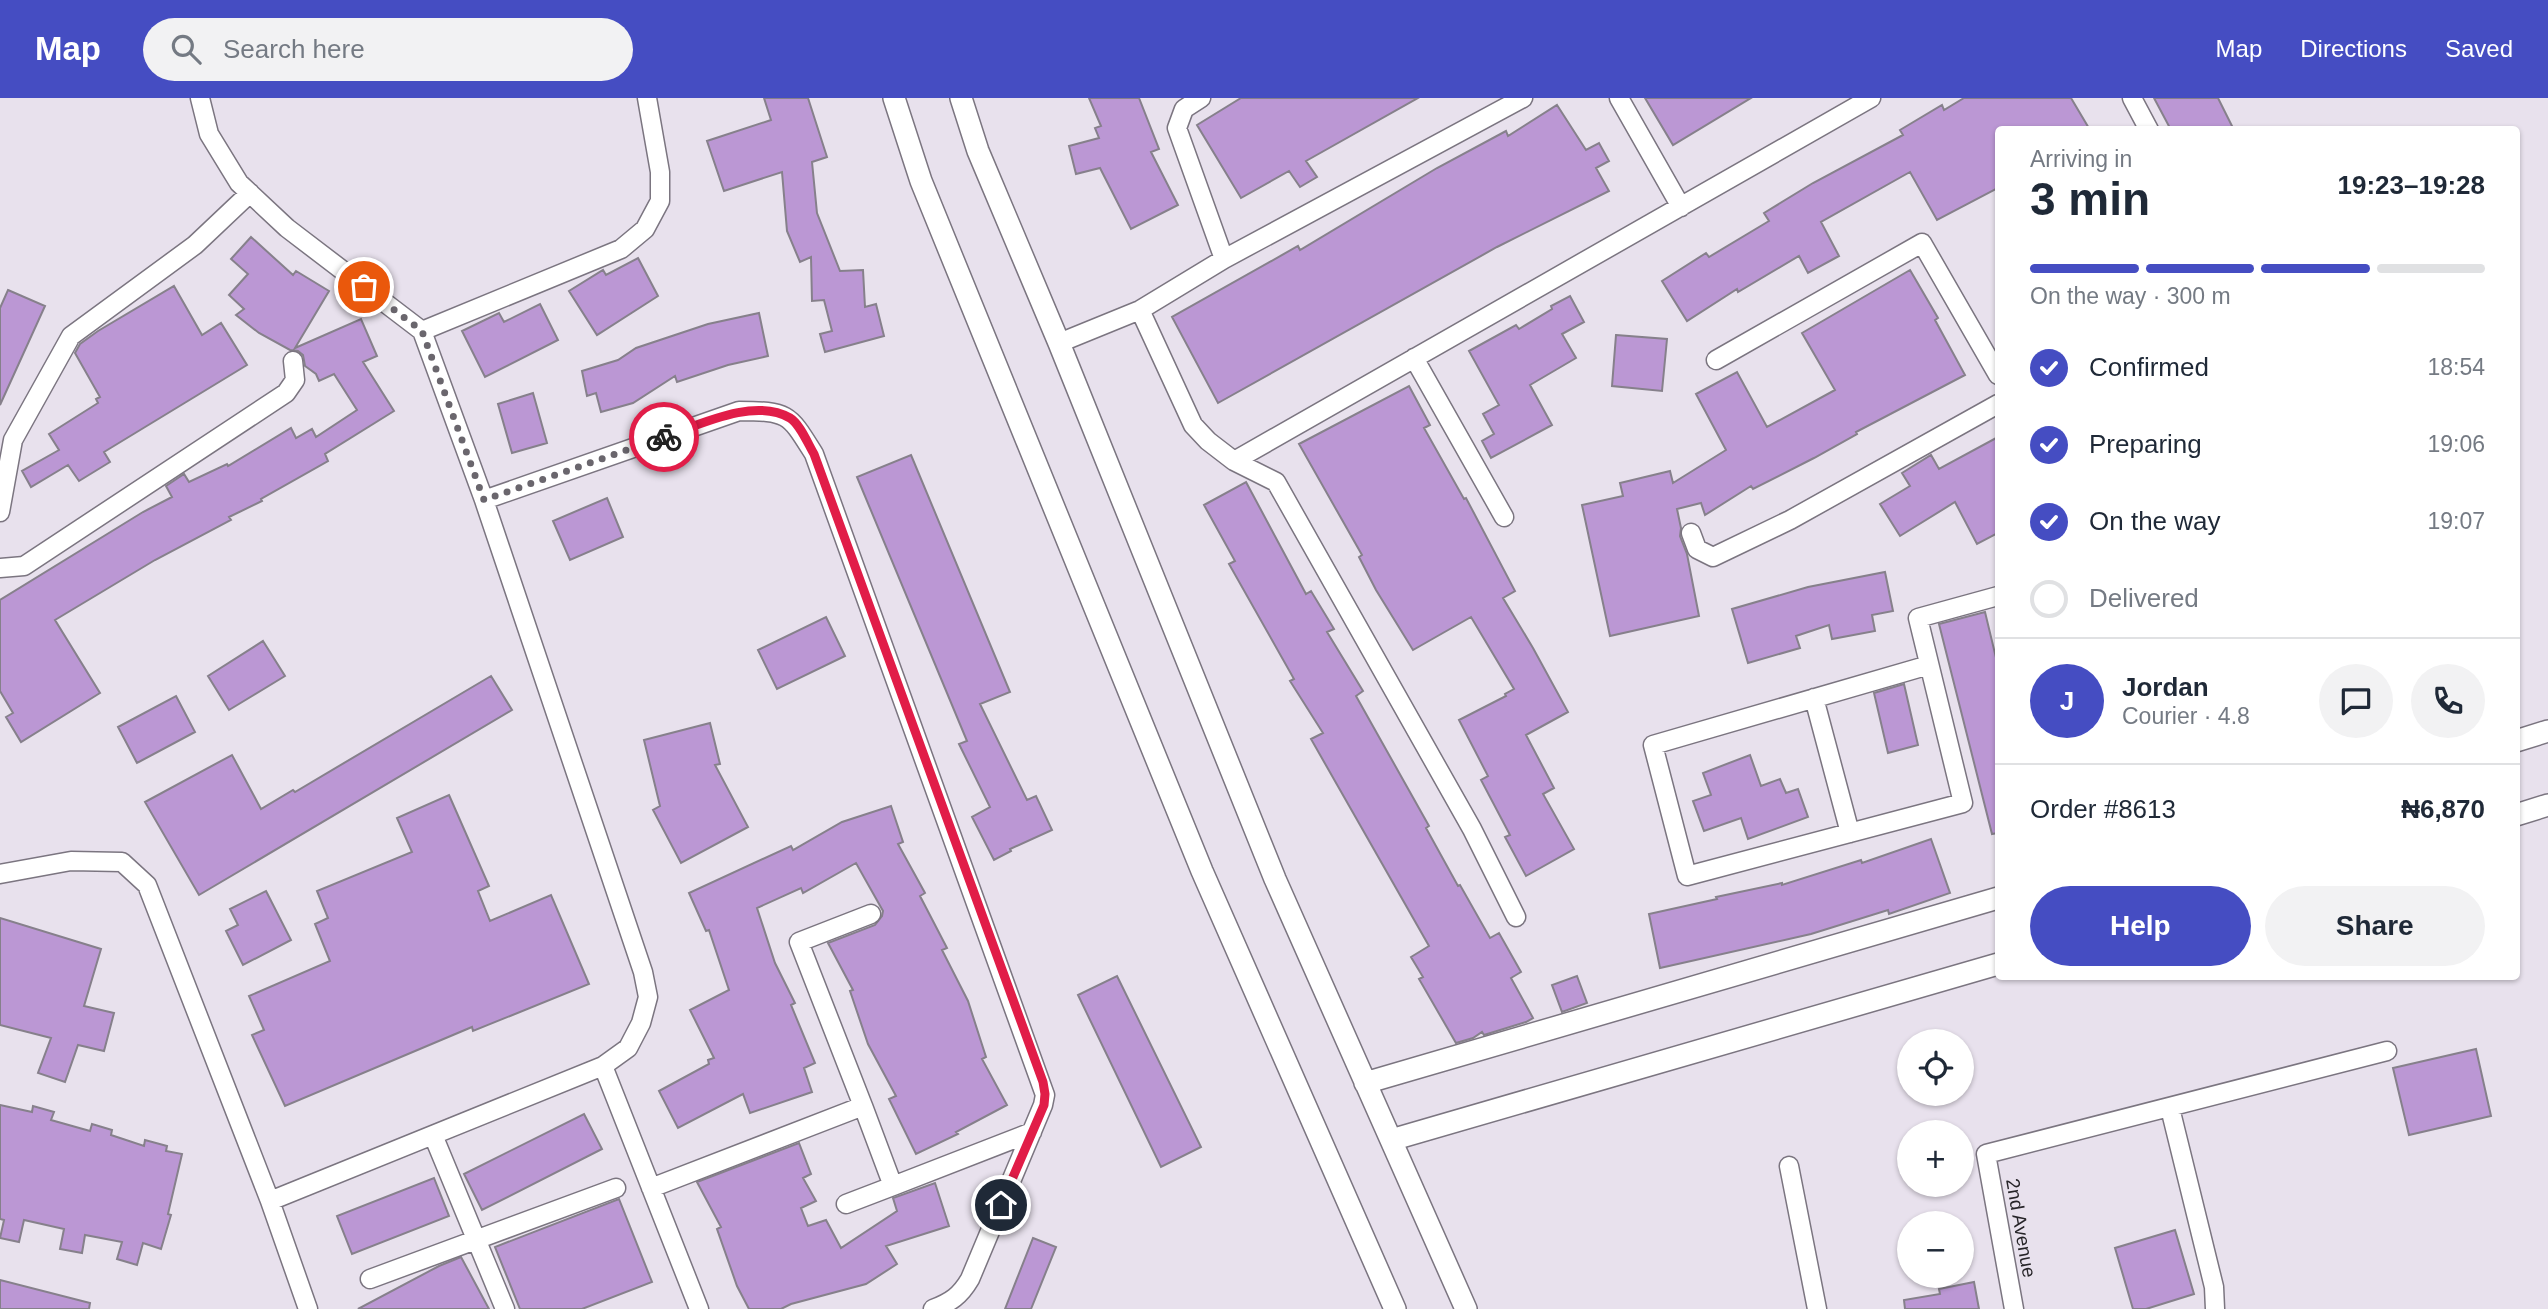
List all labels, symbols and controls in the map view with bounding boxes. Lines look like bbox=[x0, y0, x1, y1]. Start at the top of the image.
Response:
search box bbox=[143, 18, 633, 81]
text: Map bbox=[35, 30, 101, 67]
icon: search bbox=[167, 30, 205, 68]
text: Search here bbox=[223, 34, 365, 64]
text: Map bbox=[2216, 35, 2262, 62]
text: Directions bbox=[2300, 35, 2407, 62]
text: Saved bbox=[2445, 35, 2513, 62]
text: Arriving in bbox=[2030, 146, 2132, 172]
text: 19:23–19:28 bbox=[2338, 170, 2485, 200]
text: 3 min bbox=[2030, 173, 2150, 225]
pin bbox=[334, 257, 394, 317]
icon: bag bbox=[345, 268, 383, 306]
text: On the way · 300 m bbox=[2030, 283, 2231, 309]
icon: check bbox=[2030, 349, 2068, 387]
text: Confirmed bbox=[2089, 352, 2209, 382]
text: 18:54 bbox=[2427, 354, 2485, 380]
courier bbox=[629, 402, 699, 472]
icon: bike bbox=[645, 418, 683, 456]
icon: check bbox=[2030, 426, 2068, 464]
text: Preparing bbox=[2089, 429, 2202, 459]
text: 19:06 bbox=[2427, 431, 2485, 457]
icon: check bbox=[2030, 503, 2068, 541]
text: On the way bbox=[2089, 506, 2221, 536]
text: 19:07 bbox=[2427, 508, 2485, 534]
text: Delivered bbox=[2089, 583, 2199, 613]
button: chat bbox=[2319, 664, 2393, 738]
button: phone bbox=[2411, 664, 2485, 738]
text: Jordan bbox=[2122, 672, 2209, 702]
text: J bbox=[2060, 686, 2074, 716]
text: Courier · 4.8 bbox=[2122, 703, 2250, 729]
text: Order #8613 bbox=[2030, 794, 2176, 824]
text: ₦6,870 bbox=[2401, 794, 2485, 824]
button: Help bbox=[2030, 886, 2251, 966]
button: Share bbox=[2265, 886, 2485, 966]
map controls bbox=[1897, 1029, 1974, 1288]
button: locate bbox=[1897, 1029, 1974, 1106]
button: + bbox=[1897, 1120, 1974, 1197]
pin bbox=[971, 1175, 1031, 1235]
street label: 2nd Avenue bbox=[2002, 1177, 2040, 1279]
icon: home bbox=[982, 1186, 1020, 1224]
button: − bbox=[1897, 1211, 1974, 1288]

